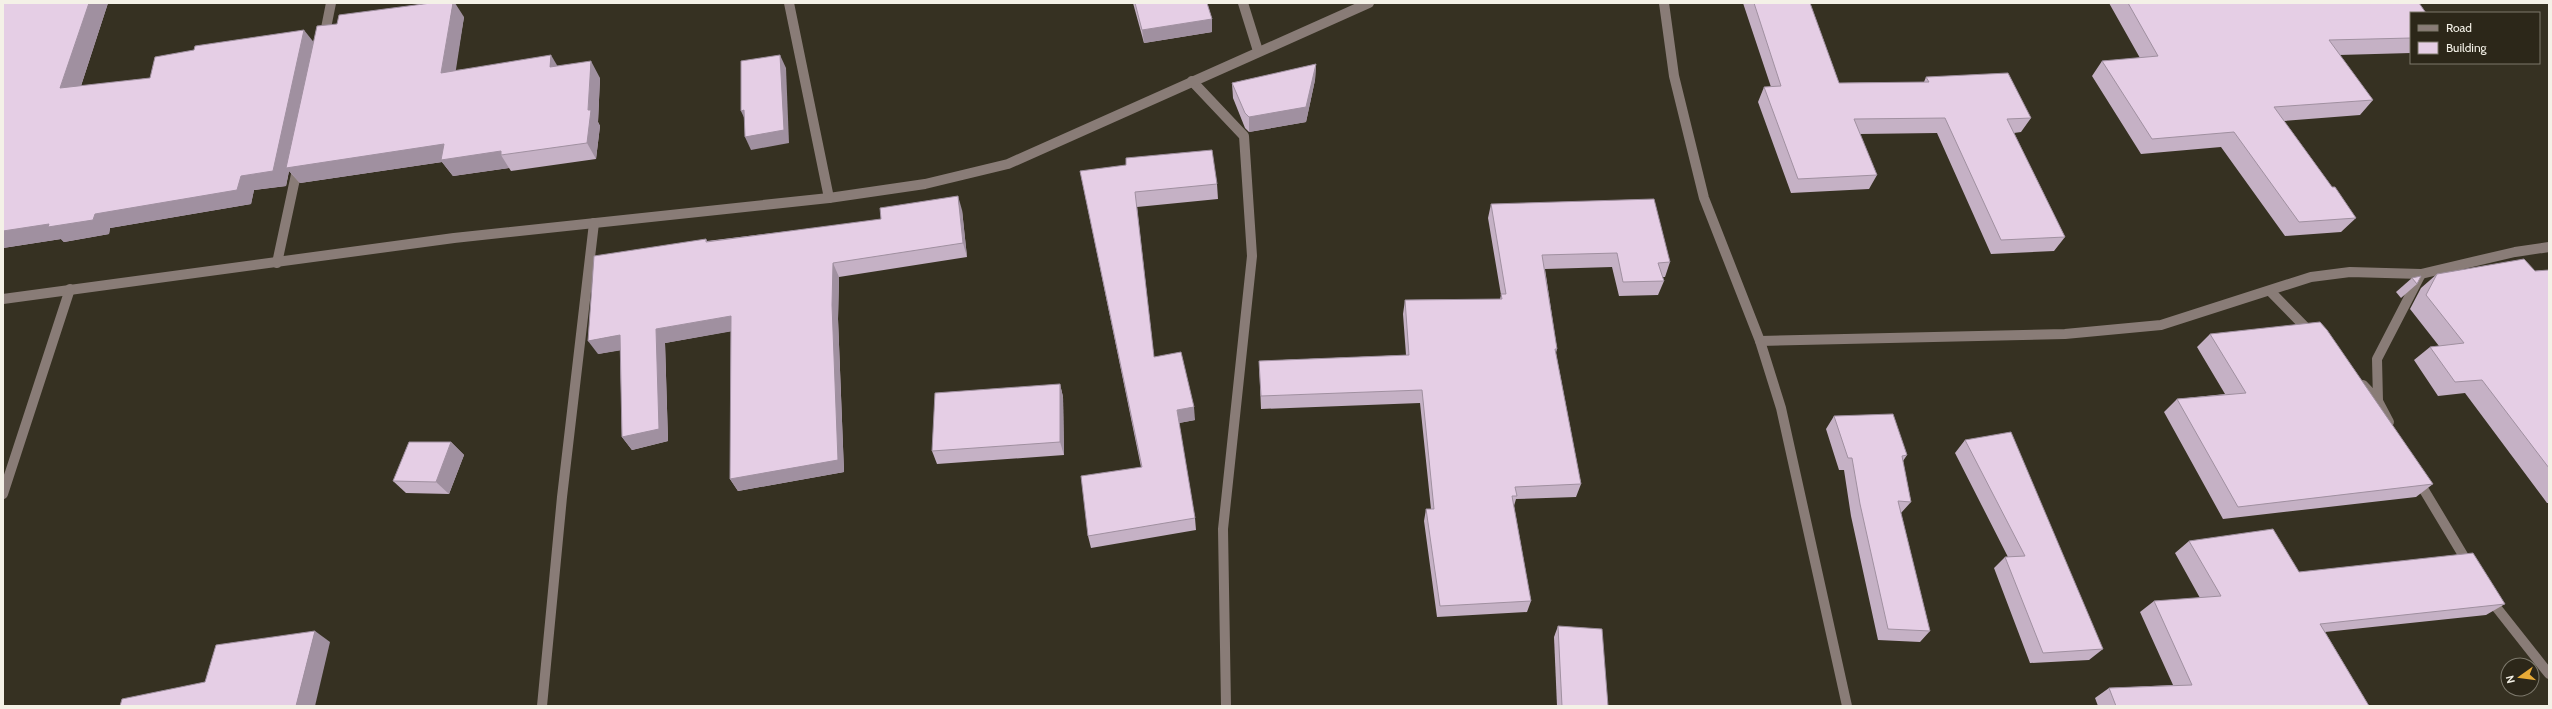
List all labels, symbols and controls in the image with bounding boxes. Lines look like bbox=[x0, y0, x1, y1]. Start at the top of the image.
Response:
legend bbox=[2410, 12, 2540, 64]
text: Road bbox=[2446, 20, 2472, 35]
text: Building bbox=[2446, 40, 2488, 55]
north arrow bbox=[2500, 657, 2540, 697]
text: N bbox=[2503, 674, 2518, 685]

